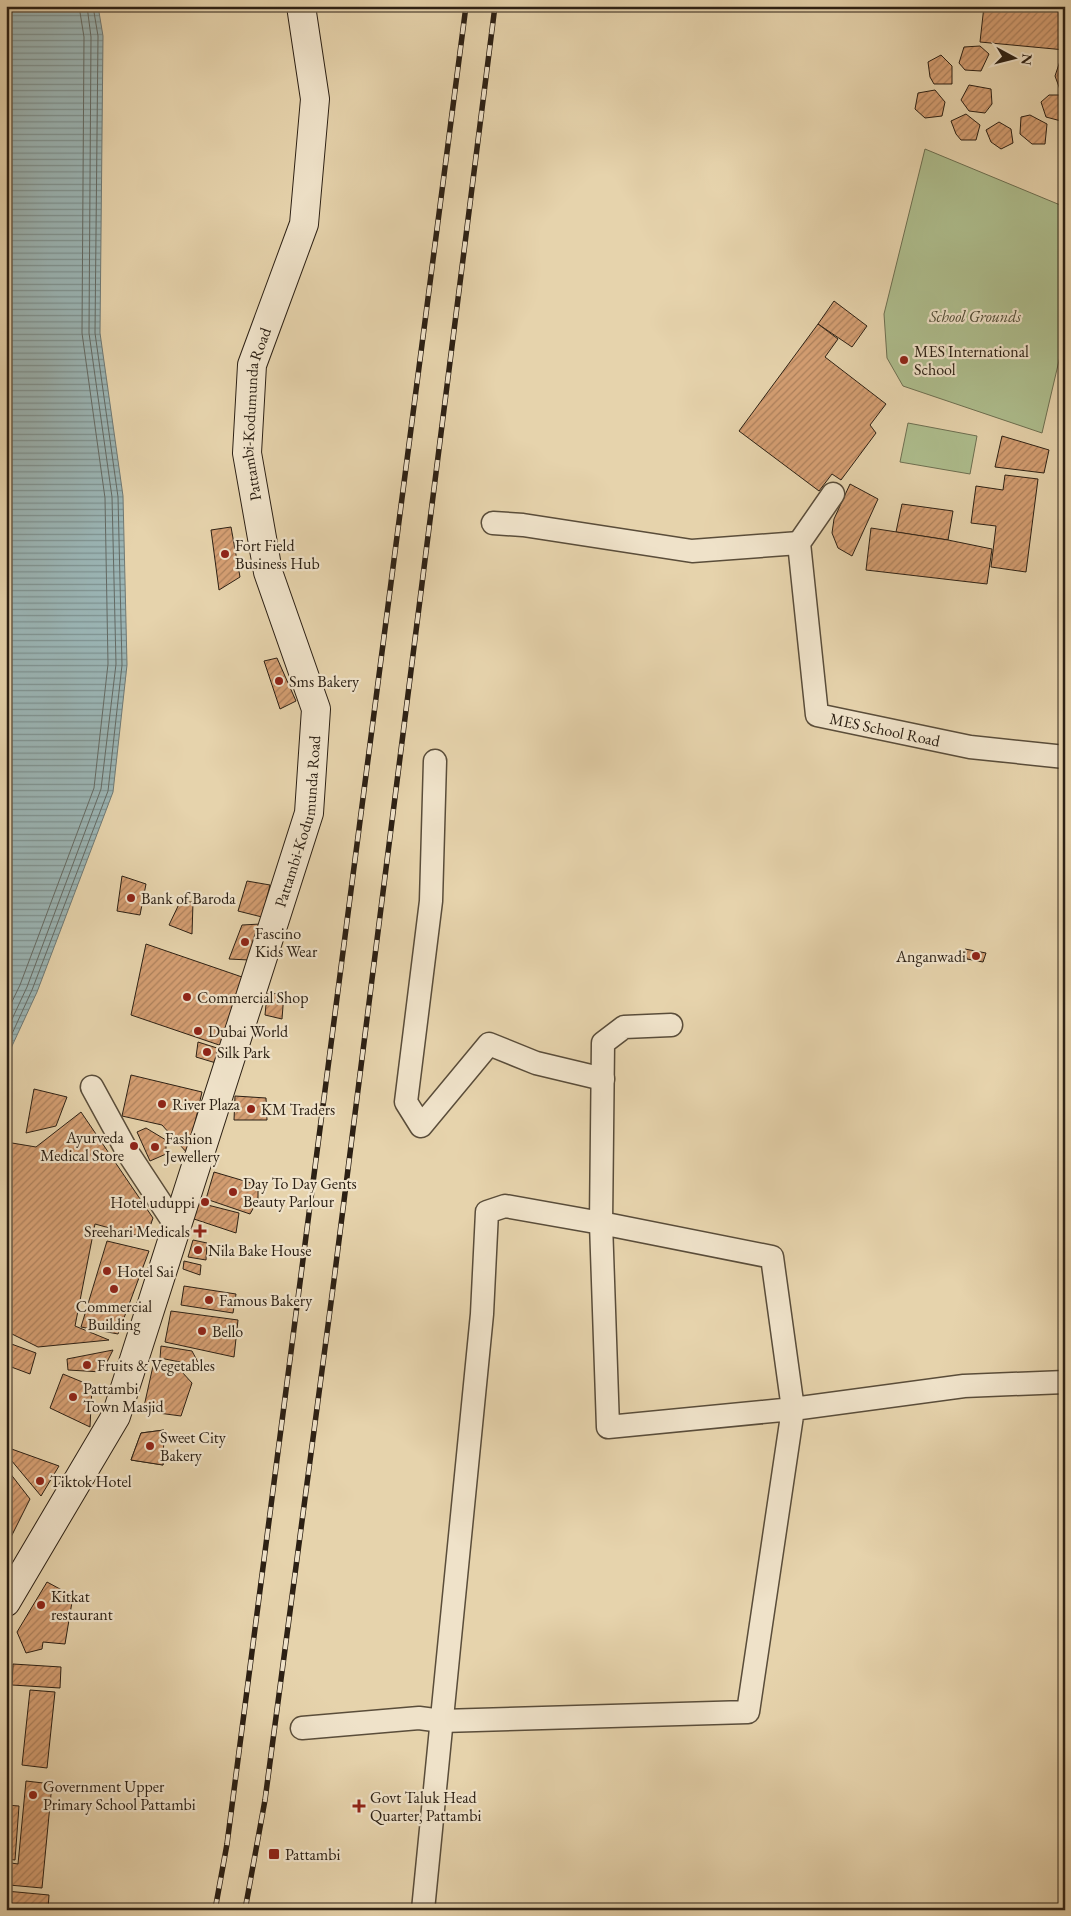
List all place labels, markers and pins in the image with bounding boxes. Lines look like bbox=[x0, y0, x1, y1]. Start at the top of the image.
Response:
place label: MES International School bbox=[914, 341, 1029, 380]
marker: MES International School bbox=[898, 354, 910, 366]
place label: Fort Field Business Hub bbox=[235, 535, 320, 574]
marker: Fort Field Business Hub bbox=[219, 548, 231, 560]
place label: Sms Bakery bbox=[289, 671, 360, 692]
marker: Sms Bakery bbox=[273, 675, 285, 687]
place label: Bank of Baroda bbox=[141, 888, 236, 909]
marker: Bank of Baroda bbox=[125, 892, 137, 904]
place label: Fascino Kids Wear bbox=[255, 923, 318, 962]
marker: Fascino Kids Wear bbox=[239, 936, 251, 948]
place label: Anganwadi bbox=[895, 946, 966, 967]
marker: Anganwadi bbox=[970, 950, 982, 962]
place label: Commercial Shop bbox=[197, 987, 309, 1008]
marker: Commercial Shop bbox=[181, 991, 193, 1003]
place label: Dubai World bbox=[208, 1021, 289, 1042]
marker: Dubai World bbox=[192, 1025, 204, 1037]
place label: Silk Park bbox=[217, 1042, 271, 1063]
marker: Silk Park bbox=[201, 1046, 213, 1058]
place label: River Plaza bbox=[172, 1094, 240, 1115]
marker: River Plaza bbox=[156, 1098, 168, 1110]
place label: KM Traders bbox=[261, 1099, 335, 1120]
marker: KM Traders bbox=[245, 1103, 257, 1115]
place label: Ayurveda Medical Store bbox=[40, 1127, 125, 1166]
place label: Fashion Jewellery bbox=[163, 1128, 221, 1167]
marker: Ayurveda Medical Store bbox=[128, 1140, 140, 1152]
marker: Fashion Jewellery bbox=[149, 1141, 161, 1153]
place label: Day To Day Gents Beauty Parlour bbox=[243, 1173, 357, 1212]
marker: Day To Day Gents Beauty Parlour bbox=[227, 1186, 239, 1198]
place label: Hotel uduppi bbox=[110, 1192, 195, 1213]
marker: Hotel uduppi bbox=[199, 1196, 211, 1208]
place label: Sreehari Medicals bbox=[84, 1221, 190, 1242]
marker: Sreehari Medicals bbox=[194, 1225, 206, 1237]
place label: Nila Bake House bbox=[208, 1240, 311, 1261]
marker: Nila Bake House bbox=[192, 1244, 204, 1256]
place label: Hotel Sai bbox=[117, 1261, 174, 1282]
marker: Hotel Sai bbox=[101, 1265, 113, 1277]
marker: Commercial Building bbox=[108, 1283, 120, 1295]
place label: Famous Bakery bbox=[219, 1290, 313, 1311]
marker: Famous Bakery bbox=[203, 1294, 215, 1306]
place label: Commercial Building bbox=[76, 1296, 152, 1335]
place label: Bello bbox=[212, 1321, 243, 1342]
marker: Bello bbox=[196, 1325, 208, 1337]
place label: Fruits & Vegetables bbox=[97, 1355, 215, 1376]
marker: Fruits & Vegetables bbox=[81, 1359, 93, 1371]
place label: Pattambi Town Masjid bbox=[83, 1378, 165, 1417]
marker: Pattambi Town Masjid bbox=[67, 1391, 79, 1403]
place label: Sweet City Bakery bbox=[160, 1427, 227, 1466]
marker: Sweet City Bakery bbox=[144, 1440, 156, 1452]
place label: Tiktok Hotel bbox=[50, 1471, 132, 1492]
marker: Tiktok Hotel bbox=[34, 1475, 46, 1487]
place label: Kitkat restaurant bbox=[51, 1586, 113, 1625]
marker: Kitkat restaurant bbox=[35, 1599, 47, 1611]
place label: Government Upper Primary School Pattambi bbox=[43, 1776, 196, 1815]
place label: Govt Taluk Head Quarter, Pattambi bbox=[370, 1787, 481, 1826]
marker: Government Upper Primary School Pattambi bbox=[27, 1789, 39, 1801]
marker: Govt Taluk Head Quarter, Pattambi bbox=[352, 1799, 366, 1813]
place label: Pattambi bbox=[285, 1844, 341, 1865]
marker: Pattambi bbox=[267, 1847, 281, 1861]

